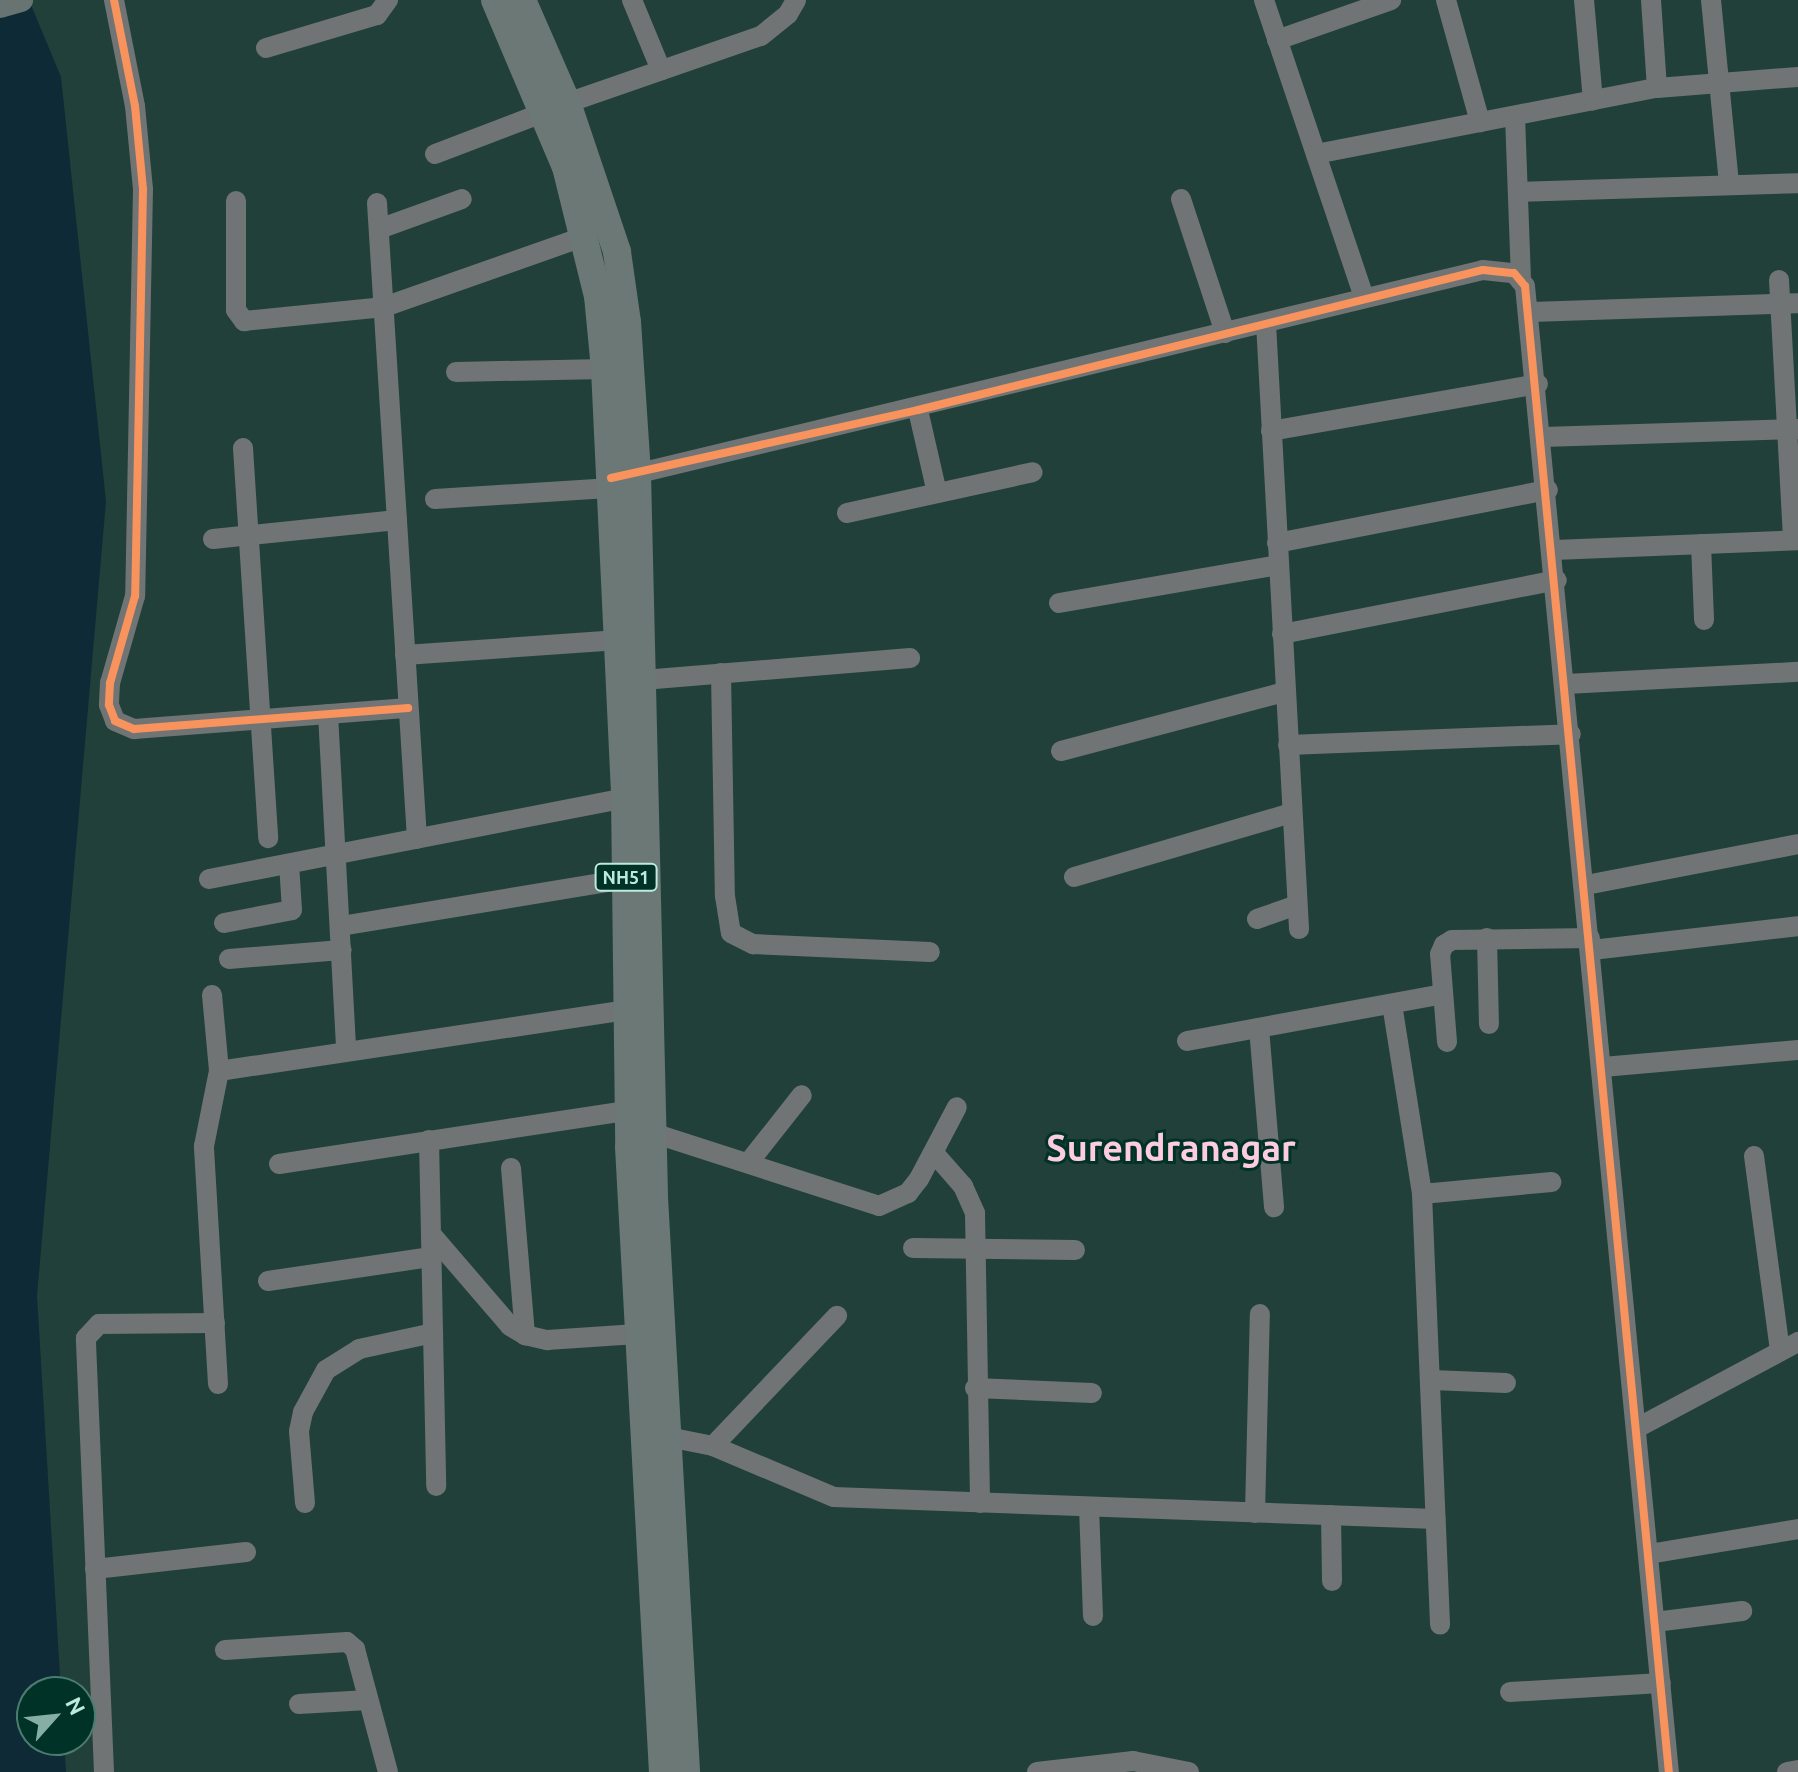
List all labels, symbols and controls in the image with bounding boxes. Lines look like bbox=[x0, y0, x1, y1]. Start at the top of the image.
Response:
road number: NH51 bbox=[594, 863, 658, 891]
district label: Surendranagar bbox=[1046, 1126, 1296, 1170]
north arrow bbox=[16, 1676, 96, 1756]
text: N bbox=[61, 1693, 91, 1719]

